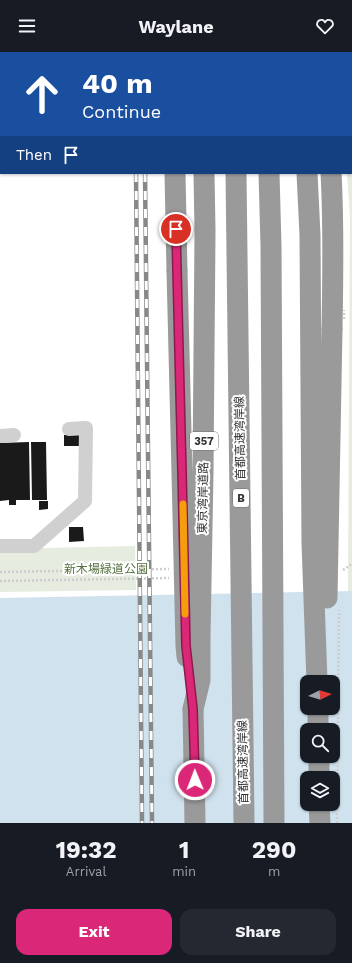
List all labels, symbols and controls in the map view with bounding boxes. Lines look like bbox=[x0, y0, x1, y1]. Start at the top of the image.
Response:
icon: menu bbox=[16, 15, 38, 37]
icon: heart bbox=[314, 15, 336, 37]
text: Waylane bbox=[138, 16, 214, 37]
text: 40 m bbox=[82, 67, 152, 100]
icon: ahead bbox=[16, 68, 68, 120]
text: Continue bbox=[82, 101, 161, 122]
icon: arrive bbox=[60, 144, 82, 166]
text: Then bbox=[16, 146, 52, 164]
pin bbox=[159, 212, 193, 246]
icon: arrive bbox=[165, 218, 187, 240]
street label: 首都高速湾岸線 bbox=[232, 396, 248, 480]
road number: 357 bbox=[190, 432, 218, 450]
street label: 東京湾岸道路 bbox=[195, 462, 211, 534]
road number: B bbox=[233, 489, 249, 507]
park label: 新木場緑道公園 bbox=[64, 562, 148, 576]
north arrow bbox=[300, 675, 340, 715]
map controls bbox=[300, 675, 340, 811]
street label: 首都高速湾岸線 bbox=[235, 720, 251, 804]
button: search bbox=[300, 723, 340, 763]
position arrow bbox=[174, 759, 216, 801]
button: layers bbox=[300, 771, 340, 811]
text: 19:32 bbox=[56, 836, 117, 864]
text: 1 bbox=[179, 836, 189, 864]
text: 290 bbox=[252, 836, 296, 864]
text: Arrival bbox=[66, 864, 106, 879]
text: min bbox=[172, 864, 196, 879]
text: m bbox=[268, 864, 280, 879]
button: Exit bbox=[16, 909, 172, 955]
button: Share bbox=[180, 909, 336, 955]

